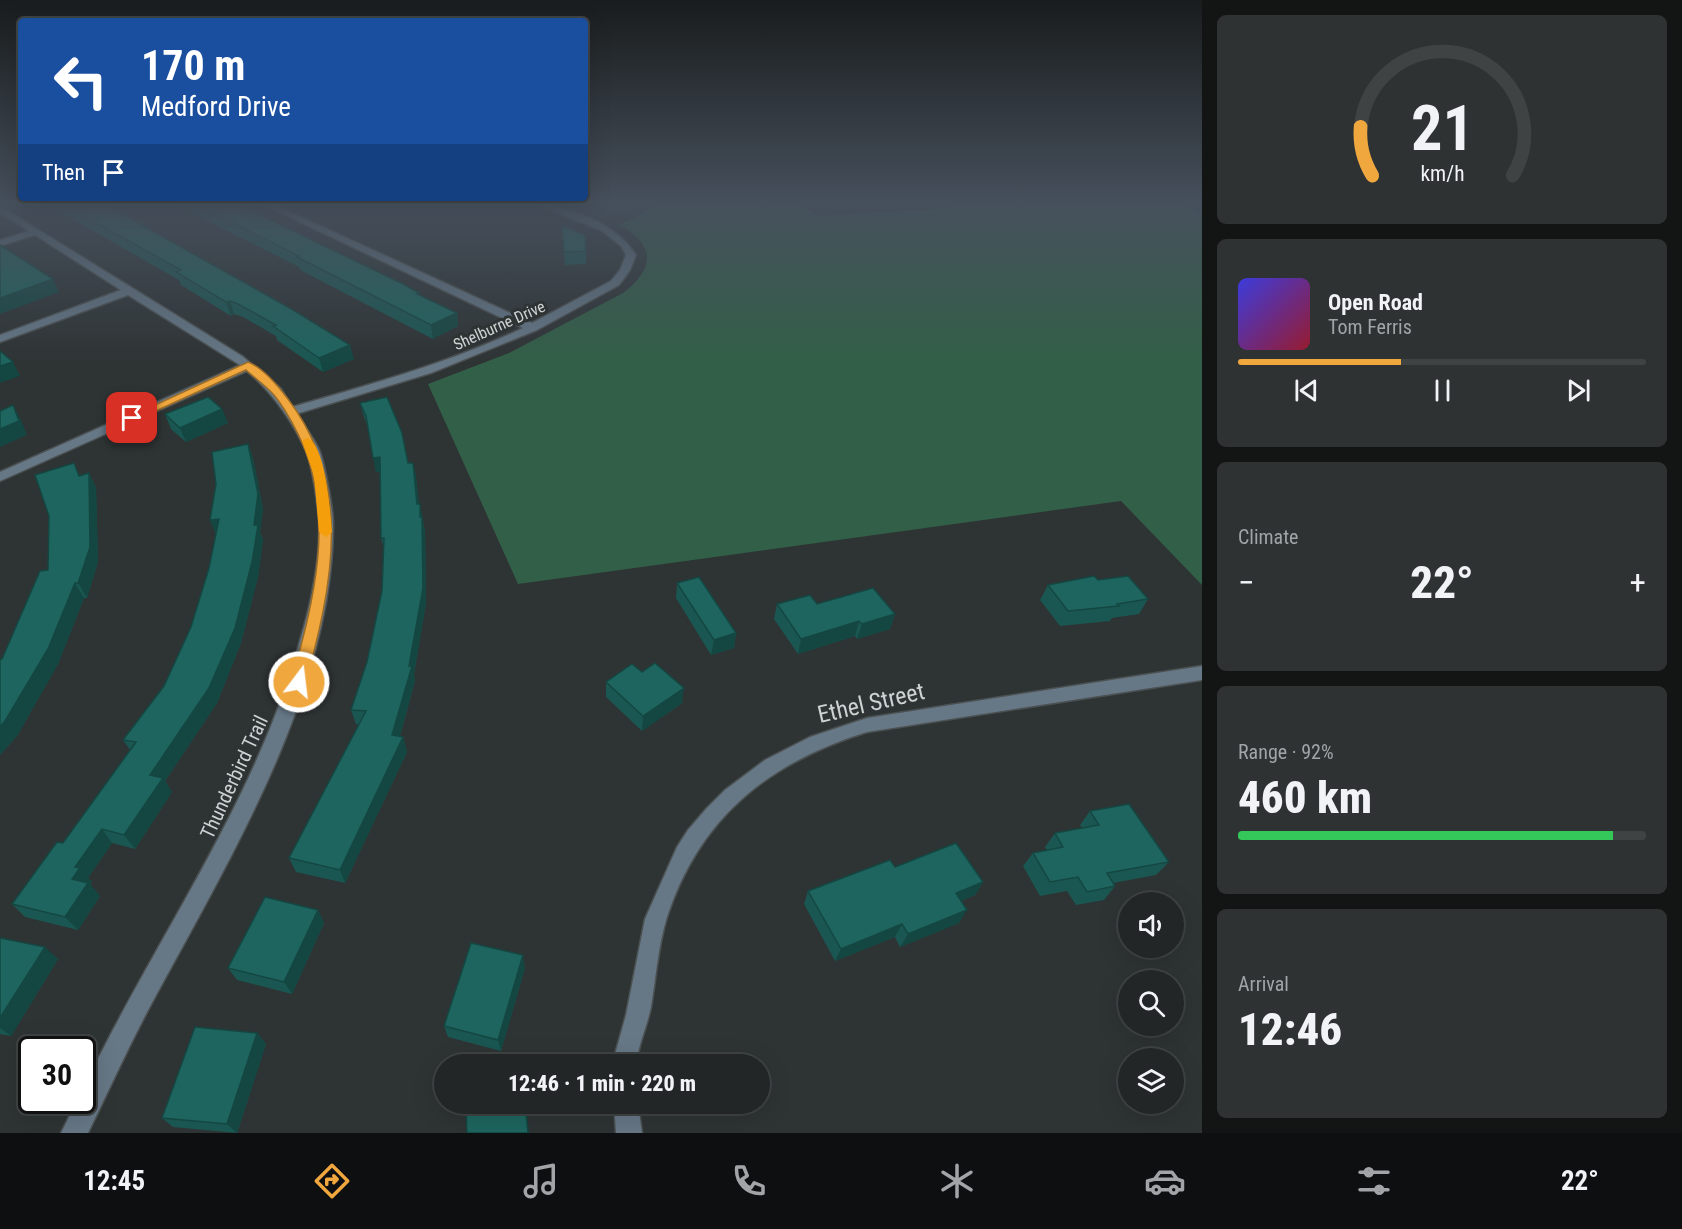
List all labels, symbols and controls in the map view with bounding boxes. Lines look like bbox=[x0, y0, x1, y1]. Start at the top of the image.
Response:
text: 170 m bbox=[141, 41, 246, 90]
icon: left bbox=[42, 42, 120, 120]
text: Medford Drive bbox=[141, 91, 291, 123]
text: 21 bbox=[1410, 92, 1474, 165]
icon: arrive bbox=[97, 156, 130, 189]
text: Then bbox=[42, 160, 85, 185]
text: km/h bbox=[1420, 162, 1464, 187]
text: Open Road bbox=[1328, 290, 1423, 315]
street label: Shelburne Drive bbox=[450, 297, 548, 354]
text: Tom Ferris bbox=[1328, 315, 1412, 339]
icon: previous bbox=[1290, 374, 1323, 407]
icon: pause bbox=[1426, 374, 1459, 407]
icon: next bbox=[1562, 374, 1595, 407]
pin bbox=[106, 392, 157, 443]
icon: arrive bbox=[115, 401, 148, 434]
text: Climate bbox=[1238, 525, 1298, 549]
text: 22° bbox=[1410, 556, 1474, 609]
text: − bbox=[1238, 563, 1255, 602]
text: + bbox=[1630, 563, 1646, 602]
position arrow bbox=[267, 650, 331, 714]
street label: Ethel Street bbox=[815, 677, 927, 729]
street label: Thunderbird Trail bbox=[195, 711, 273, 843]
text: Range · 92% bbox=[1238, 740, 1334, 764]
text: 460 km bbox=[1238, 771, 1372, 824]
map controls bbox=[1118, 892, 1184, 1114]
button: sound bbox=[1118, 892, 1184, 958]
button: search bbox=[1118, 970, 1184, 1036]
text: Arrival bbox=[1238, 972, 1289, 996]
text: 12:46 bbox=[1238, 1003, 1342, 1056]
speed limit sign: 30 bbox=[18, 1036, 96, 1114]
button: layers bbox=[1118, 1048, 1184, 1114]
text: 12:46 · 1 min · 220 m bbox=[508, 1071, 696, 1096]
icon: directions bbox=[311, 1160, 353, 1202]
icon: music bbox=[520, 1160, 562, 1202]
icon: phone bbox=[728, 1160, 770, 1202]
icon: climate bbox=[936, 1160, 978, 1202]
icon: car bbox=[1144, 1160, 1186, 1202]
icon: filters bbox=[1353, 1160, 1395, 1202]
text: 12:45 bbox=[83, 1165, 145, 1197]
text: 22° bbox=[1561, 1165, 1599, 1197]

